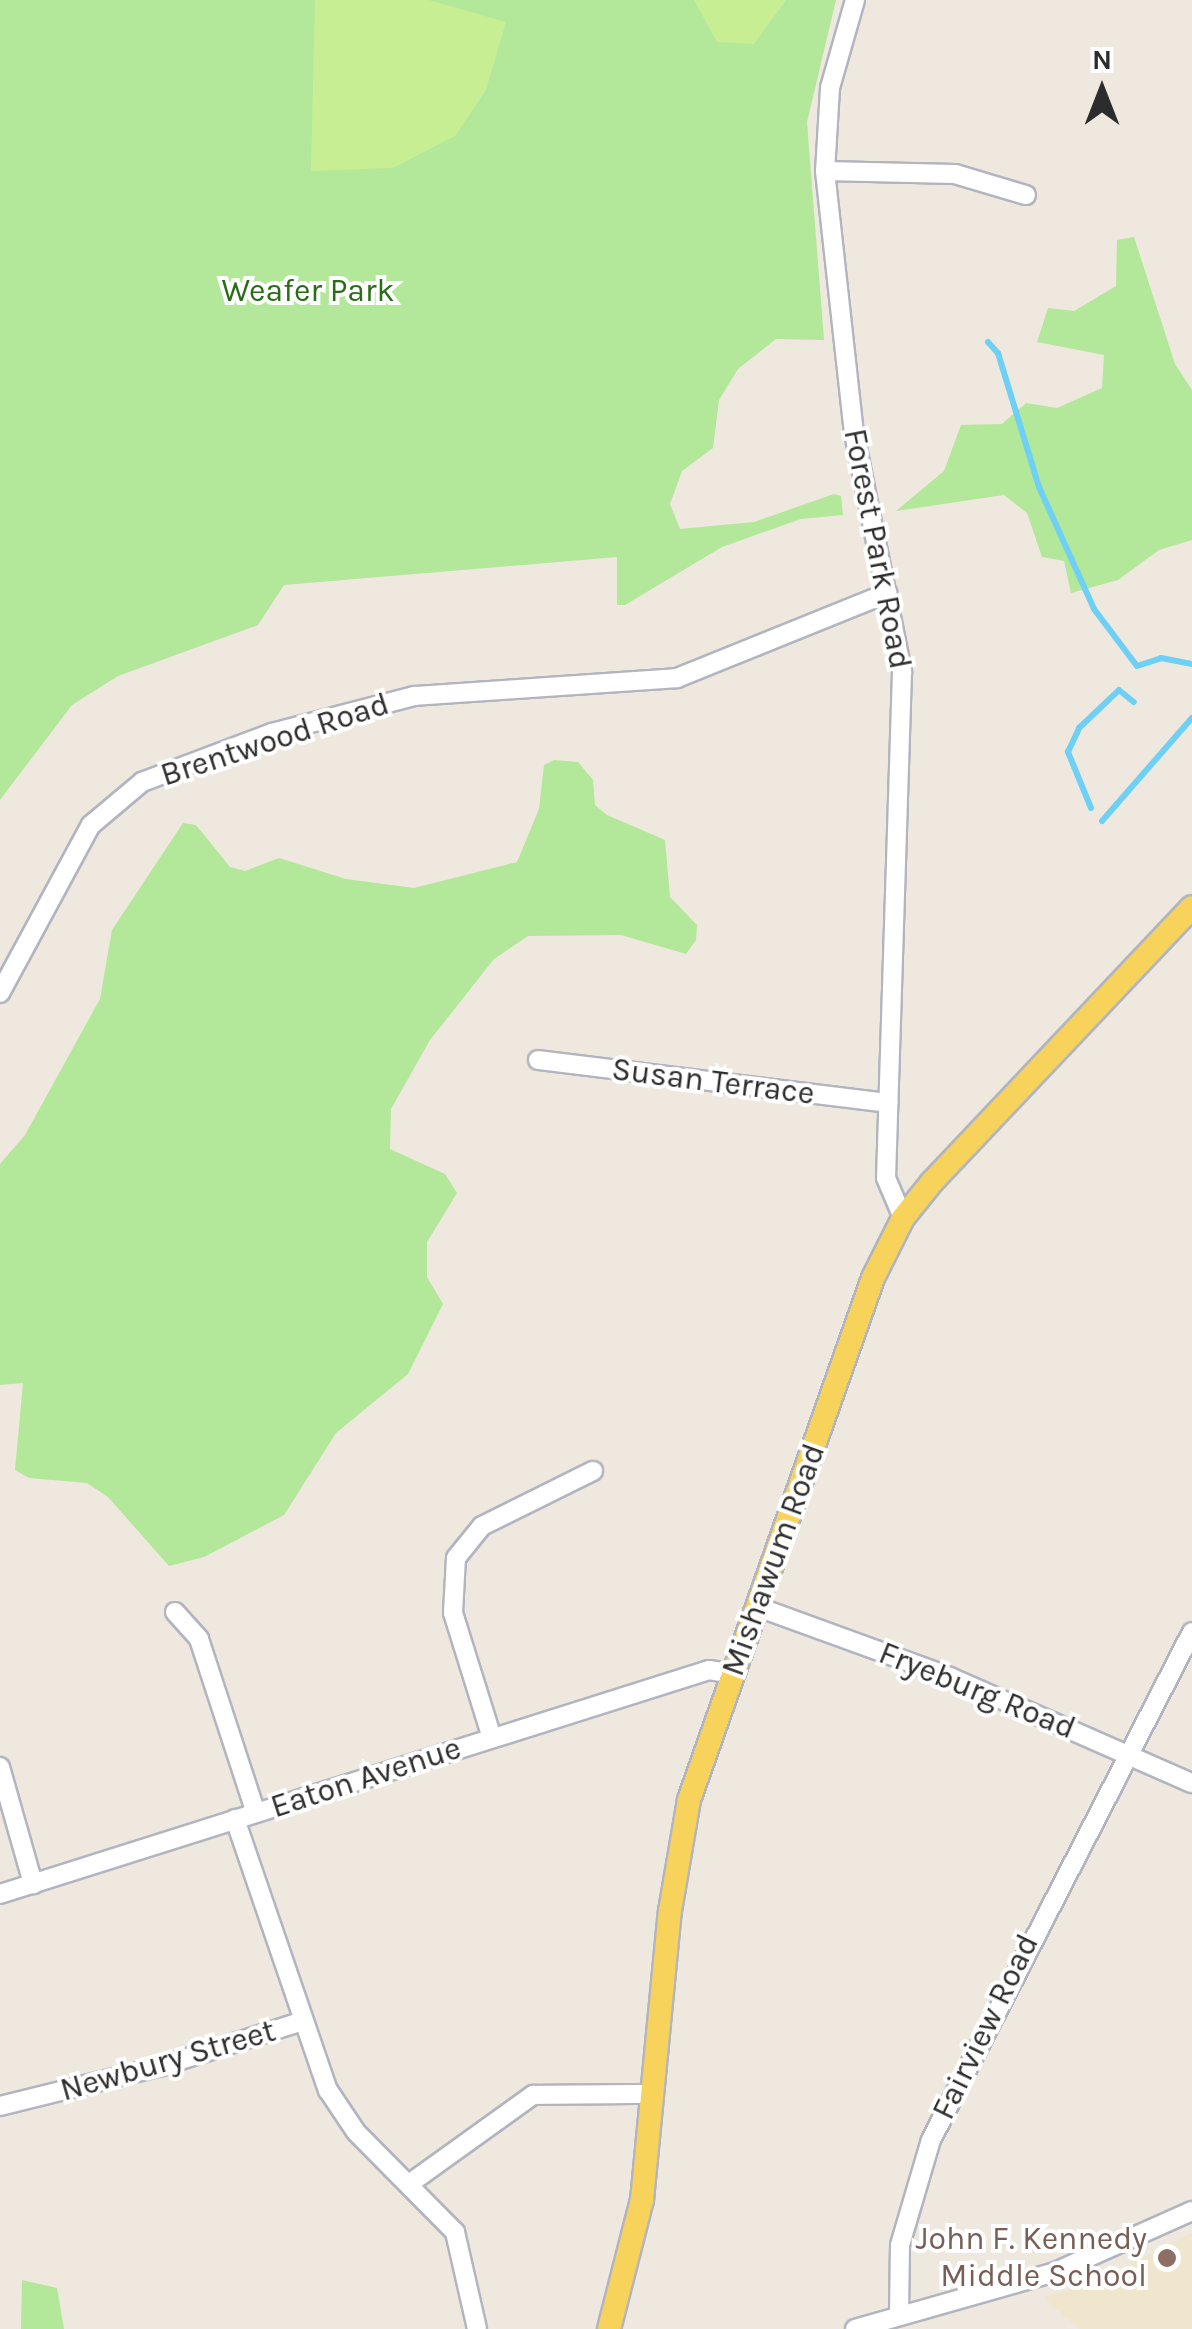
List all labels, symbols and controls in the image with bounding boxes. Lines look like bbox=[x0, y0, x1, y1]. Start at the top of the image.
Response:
north arrow bbox=[1052, 40, 1152, 140]
text: N bbox=[1092, 43, 1112, 76]
park label: Weafer Park bbox=[221, 272, 395, 310]
street label: Forest Park Road bbox=[835, 426, 919, 672]
street label: Brentwood Road bbox=[156, 685, 394, 795]
street label: Susan Terrace bbox=[610, 1051, 816, 1113]
street label: Mishawum Road bbox=[714, 1439, 834, 1681]
street label: Fryeburg Road bbox=[873, 1634, 1081, 1748]
street label: Eaton Avenue bbox=[266, 1729, 466, 1827]
street label: Fairview Road bbox=[925, 1928, 1047, 2126]
street label: Newbury Street bbox=[56, 2012, 280, 2110]
place label: John F. Kennedy Middle School bbox=[916, 2221, 1147, 2296]
marker: John F. Kennedy Middle School bbox=[1156, 2247, 1178, 2269]

